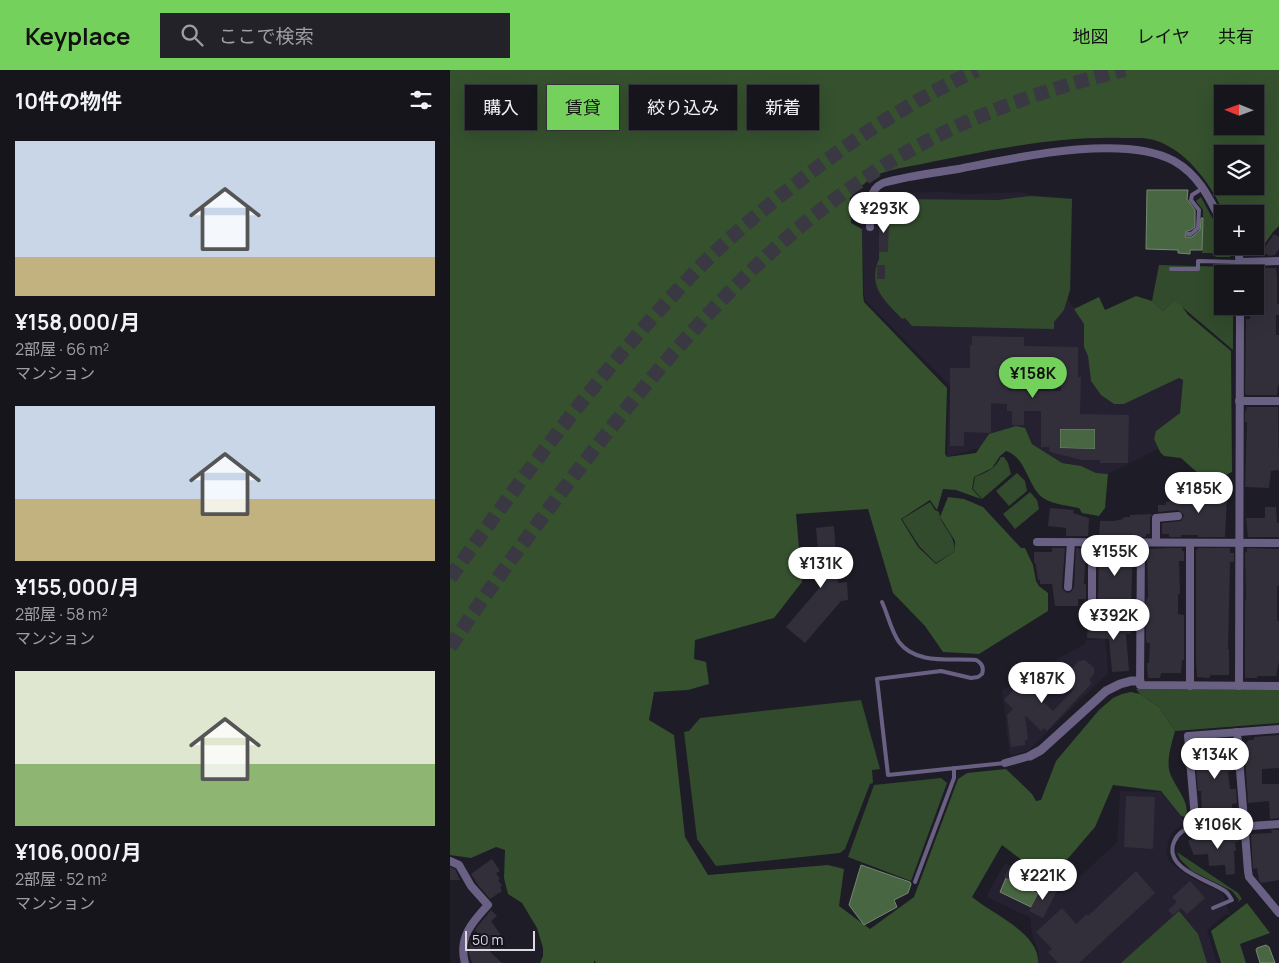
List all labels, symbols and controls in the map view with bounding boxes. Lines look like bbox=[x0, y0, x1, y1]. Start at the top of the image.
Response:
search box bbox=[160, 13, 510, 58]
text: Keyplace bbox=[25, 19, 130, 52]
icon: search bbox=[178, 21, 206, 49]
text: ここで検索 bbox=[218, 23, 313, 49]
text: 地図 bbox=[1073, 24, 1109, 48]
text: レイヤ bbox=[1137, 24, 1190, 48]
text: 共有 bbox=[1218, 24, 1254, 48]
chip: 購入 bbox=[465, 85, 537, 130]
chip: 賃貸 bbox=[547, 85, 619, 130]
chip: 絞り込み bbox=[629, 85, 737, 130]
chip: 新着 bbox=[747, 85, 819, 130]
north arrow bbox=[1214, 85, 1264, 135]
map controls bbox=[1214, 85, 1264, 315]
icon: filters bbox=[407, 86, 435, 114]
text: 10件の物件 bbox=[15, 87, 122, 115]
button: layers bbox=[1214, 145, 1264, 195]
icon: home bbox=[180, 174, 270, 264]
pin: ¥293K bbox=[849, 191, 919, 234]
text: ¥293K bbox=[860, 197, 908, 219]
button: + bbox=[1214, 205, 1264, 255]
button: − bbox=[1214, 265, 1264, 315]
text: ¥158,000/月 bbox=[15, 308, 140, 336]
text: 2部屋 · 66 m² bbox=[15, 338, 109, 360]
pin: ¥158K bbox=[998, 356, 1068, 399]
text: マンション bbox=[15, 362, 95, 384]
text: ¥158K bbox=[1010, 362, 1056, 384]
icon: home bbox=[180, 439, 270, 529]
pin: ¥185K bbox=[1164, 472, 1234, 514]
text: ¥185K bbox=[1176, 477, 1222, 499]
pin: ¥155K bbox=[1080, 534, 1150, 577]
text: ¥155K bbox=[1092, 540, 1138, 562]
pin: ¥131K bbox=[786, 546, 856, 589]
text: ¥131K bbox=[799, 552, 843, 574]
text: ¥155,000/月 bbox=[15, 573, 140, 601]
pin: ¥392K bbox=[1079, 598, 1149, 641]
text: 2部屋 · 58 m² bbox=[15, 603, 108, 625]
text: ¥392K bbox=[1090, 604, 1138, 626]
text: マンション bbox=[15, 627, 95, 649]
pin: ¥187K bbox=[1007, 662, 1077, 704]
text: ¥187K bbox=[1019, 667, 1065, 689]
icon: home bbox=[180, 704, 270, 794]
pin: ¥134K bbox=[1180, 738, 1250, 780]
text: ¥134K bbox=[1192, 743, 1238, 765]
pin: ¥106K bbox=[1183, 808, 1253, 850]
text: ¥106K bbox=[1194, 813, 1242, 835]
text: ¥106,000/月 bbox=[15, 838, 142, 866]
pin: ¥221K bbox=[1008, 858, 1078, 901]
text: ¥221K bbox=[1020, 864, 1066, 886]
text: 2部屋 · 52 m² bbox=[15, 868, 107, 890]
text: マンション bbox=[15, 892, 95, 914]
scale bar bbox=[465, 928, 535, 951]
text: 50 m bbox=[472, 930, 503, 949]

